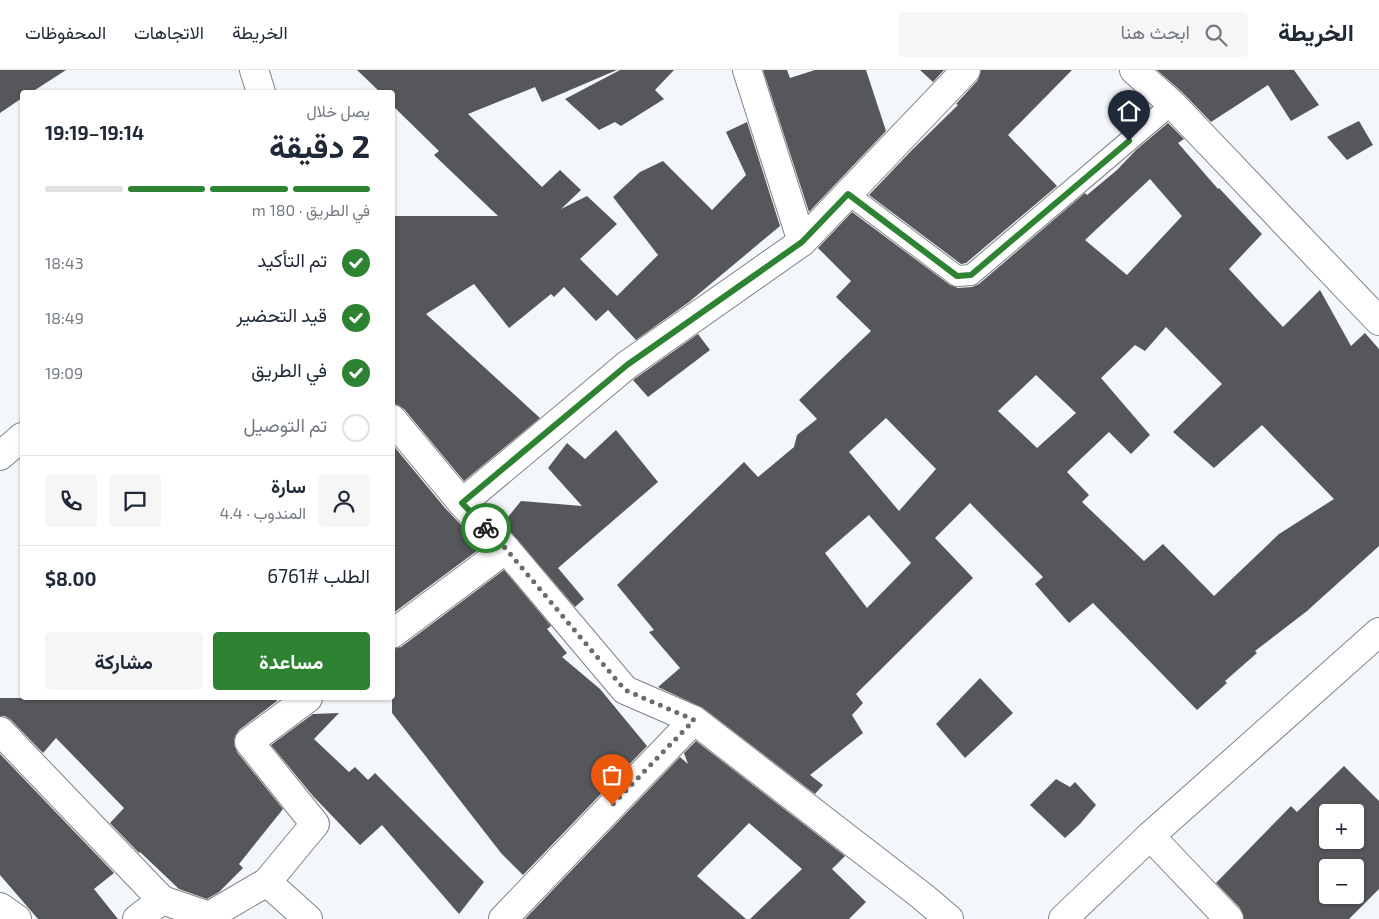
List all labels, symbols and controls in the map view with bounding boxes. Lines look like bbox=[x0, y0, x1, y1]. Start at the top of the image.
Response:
search box bbox=[898, 12, 1248, 57]
text: الخريطة bbox=[1278, 17, 1354, 46]
text: ابحث هنا bbox=[1121, 20, 1190, 43]
text: المحفوظات bbox=[25, 21, 106, 43]
text: الاتجاهات bbox=[134, 21, 204, 43]
text: الخريطة bbox=[232, 21, 288, 43]
icon: search bbox=[1202, 21, 1230, 49]
pin bbox=[1108, 90, 1150, 141]
icon: home bbox=[1115, 97, 1143, 125]
text: يصل خلال bbox=[306, 101, 370, 120]
text: 19:14–19:19 bbox=[45, 121, 144, 144]
text: 2 دقيقة bbox=[269, 126, 370, 164]
text: في الطريق · 180 m bbox=[252, 200, 370, 219]
text: تم التأكيد bbox=[257, 248, 327, 271]
icon: check bbox=[342, 249, 370, 277]
text: 18:43 bbox=[45, 253, 84, 272]
text: قيد التحضير bbox=[236, 303, 327, 326]
icon: check bbox=[342, 304, 370, 332]
text: 18:49 bbox=[45, 308, 84, 327]
text: في الطريق bbox=[251, 358, 327, 381]
icon: check bbox=[342, 359, 370, 387]
text: 19:09 bbox=[45, 363, 83, 382]
text: تم التوصيل bbox=[244, 413, 327, 436]
text: سارة bbox=[271, 474, 306, 497]
button: phone bbox=[45, 475, 97, 527]
button: chat bbox=[109, 475, 161, 527]
button: person bbox=[318, 475, 370, 527]
text: المندوب · 4.4 bbox=[219, 503, 306, 522]
courier bbox=[461, 503, 511, 553]
icon: bike bbox=[472, 514, 500, 542]
text: الطلب #6761 bbox=[267, 564, 370, 587]
text: $8.00 bbox=[45, 567, 96, 590]
button: مشاركة bbox=[45, 632, 203, 690]
button: مساعدة bbox=[213, 632, 370, 690]
pin bbox=[591, 754, 633, 805]
icon: bag bbox=[598, 761, 626, 789]
map controls bbox=[1319, 804, 1364, 904]
button: + bbox=[1319, 804, 1364, 849]
button: − bbox=[1319, 859, 1364, 904]

